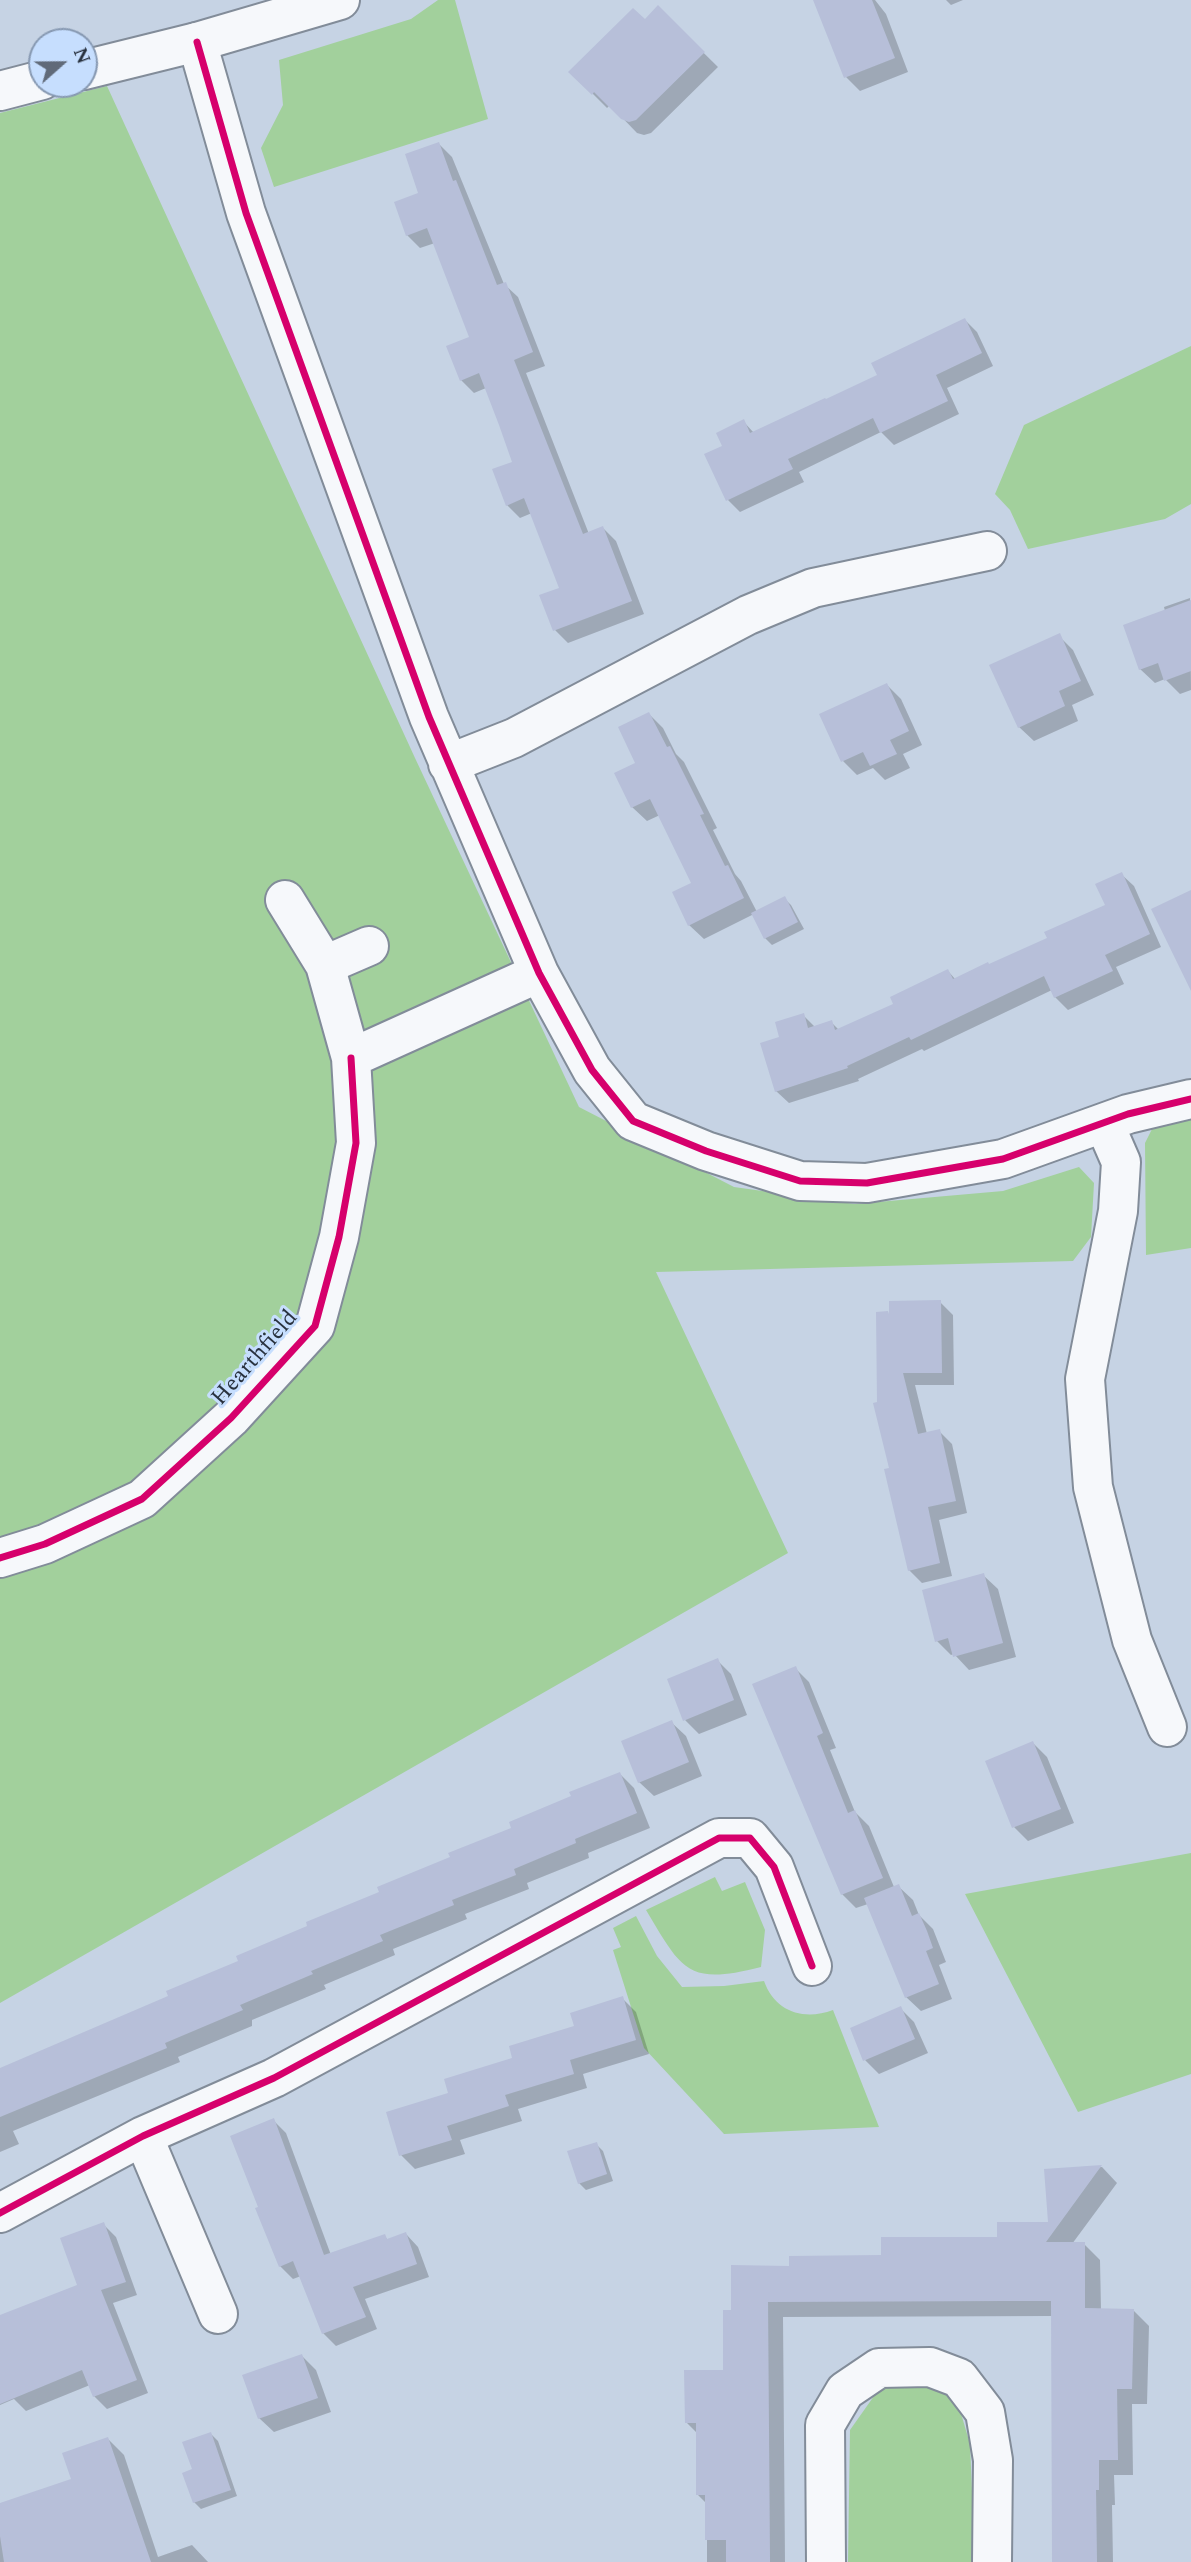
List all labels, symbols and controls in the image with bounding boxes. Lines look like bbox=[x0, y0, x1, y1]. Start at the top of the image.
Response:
north arrow bbox=[28, 28, 98, 98]
text: N bbox=[65, 44, 98, 68]
street label: Hearthfield bbox=[207, 1306, 305, 1412]

